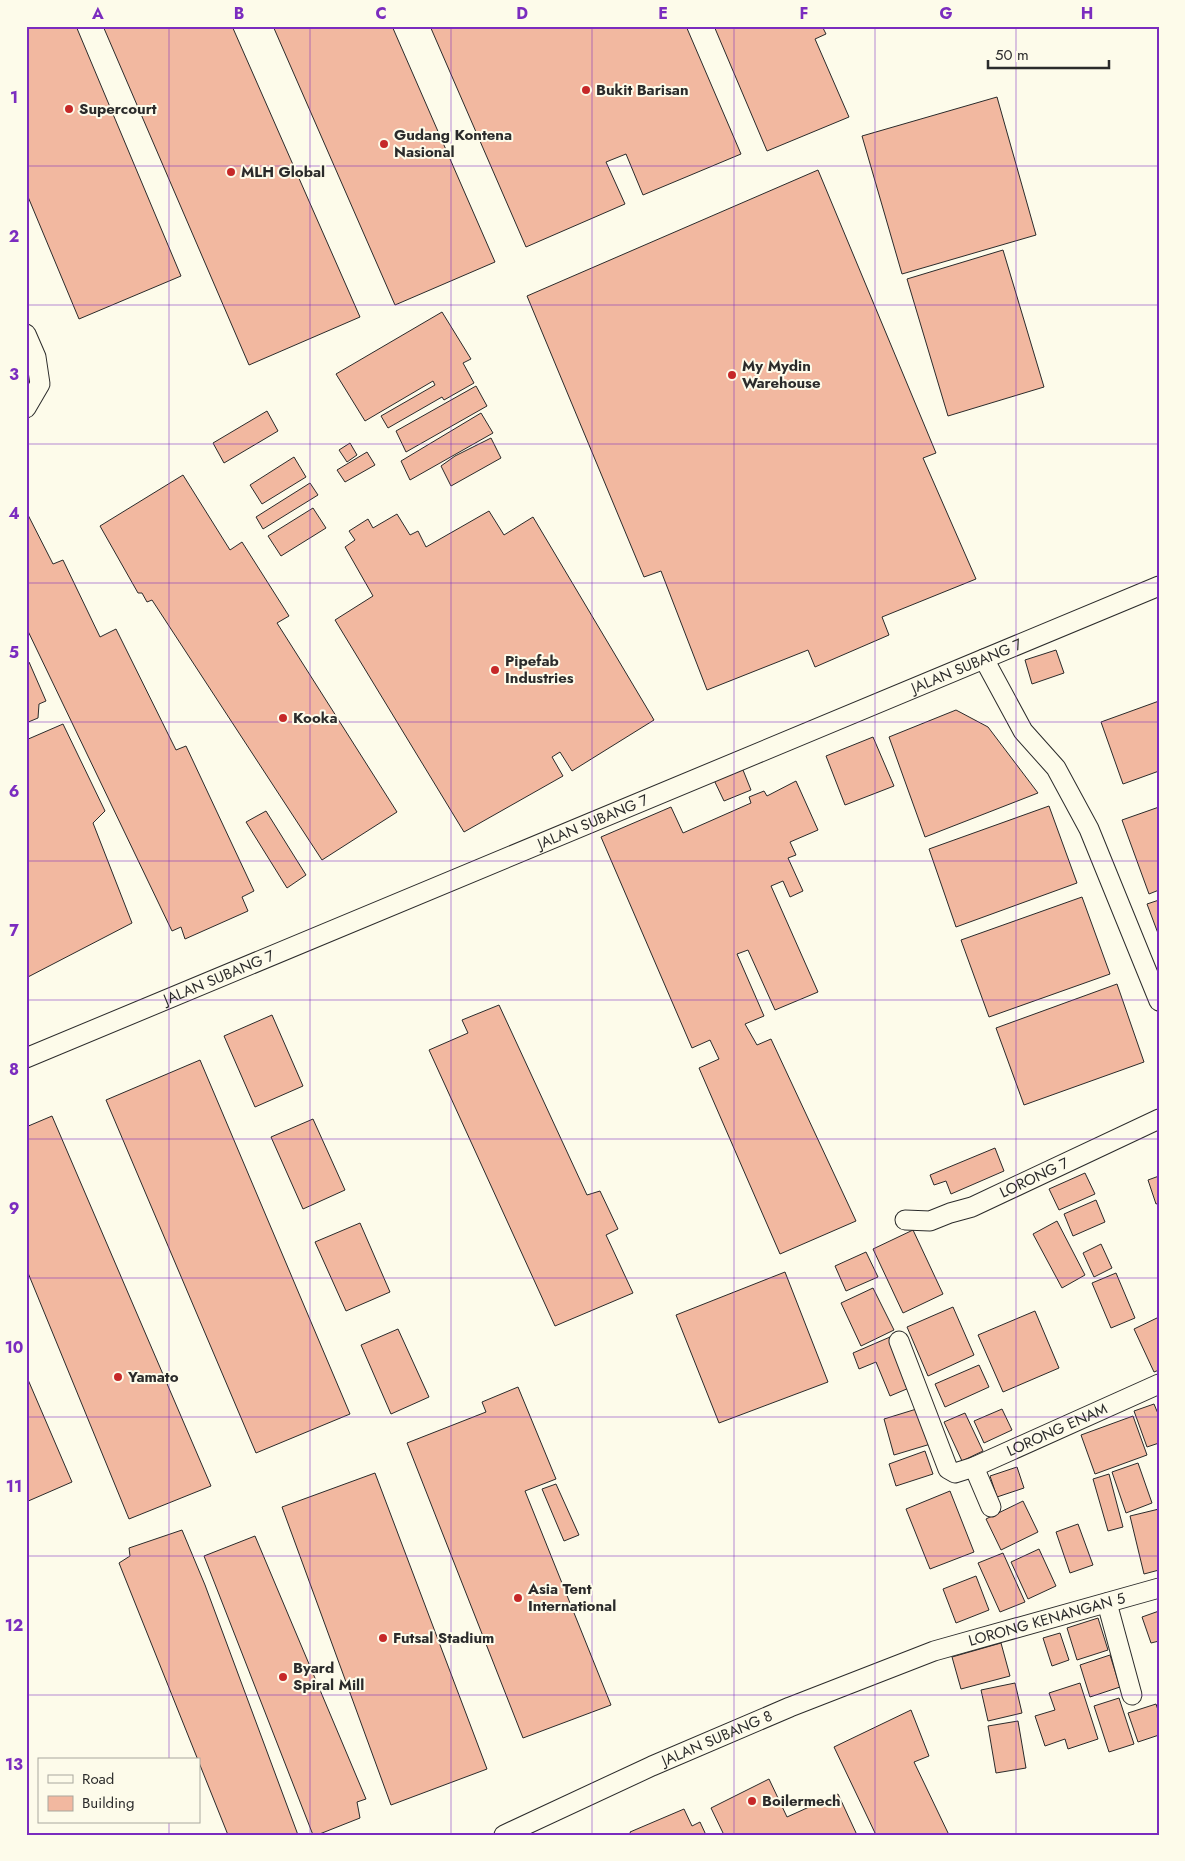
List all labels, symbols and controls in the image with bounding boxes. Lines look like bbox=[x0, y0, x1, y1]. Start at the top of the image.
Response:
text: A bbox=[91, 2, 104, 25]
text: B bbox=[234, 2, 244, 25]
text: C bbox=[375, 2, 387, 25]
text: D bbox=[516, 2, 528, 25]
text: E bbox=[658, 2, 668, 25]
text: F bbox=[800, 2, 808, 25]
text: G bbox=[939, 2, 953, 25]
text: H bbox=[1081, 2, 1093, 25]
scale bar bbox=[988, 38, 1109, 70]
text: 50 m bbox=[995, 44, 1029, 66]
place label: Bukit Barisan bbox=[596, 79, 689, 101]
marker: Bukit Barisan bbox=[580, 84, 592, 96]
text: 1 bbox=[10, 86, 18, 109]
place label: Supercourt bbox=[79, 98, 157, 120]
marker: Supercourt bbox=[63, 103, 75, 115]
place label: Gudang Kontena Nasional bbox=[394, 124, 512, 163]
marker: Gudang Kontena Nasional bbox=[378, 138, 390, 150]
place label: MLH Global bbox=[241, 161, 325, 183]
marker: MLH Global bbox=[225, 166, 237, 178]
text: 2 bbox=[9, 225, 19, 248]
place label: My Mydin Warehouse bbox=[742, 355, 821, 394]
text: 3 bbox=[9, 363, 19, 386]
marker: My Mydin Warehouse bbox=[726, 369, 738, 381]
text: 4 bbox=[8, 502, 20, 525]
street label: JALAN SUBANG 7 bbox=[906, 633, 1026, 700]
text: 5 bbox=[9, 641, 19, 664]
place label: Pipefab Industries bbox=[505, 650, 574, 689]
marker: Pipefab Industries bbox=[489, 664, 501, 676]
place label: Kooka bbox=[293, 707, 337, 729]
marker: Kooka bbox=[277, 712, 289, 724]
text: 6 bbox=[9, 780, 19, 803]
street label: JALAN SUBANG 7 bbox=[532, 789, 652, 856]
text: 7 bbox=[9, 919, 19, 942]
street label: JALAN SUBANG 7 bbox=[158, 945, 278, 1011]
text: 8 bbox=[9, 1058, 19, 1081]
street label: LORONG 7 bbox=[996, 1152, 1072, 1204]
text: 9 bbox=[9, 1197, 19, 1220]
text: 10 bbox=[5, 1336, 23, 1359]
place label: Yamato bbox=[127, 1366, 179, 1388]
marker: Yamato bbox=[112, 1371, 124, 1383]
street label: LORONG ENAM bbox=[1003, 1398, 1111, 1462]
text: 11 bbox=[6, 1475, 22, 1498]
place label: Asia Tent International bbox=[527, 1578, 616, 1617]
street label: LORONG KENANGAN 5 bbox=[966, 1587, 1128, 1652]
marker: Asia Tent International bbox=[512, 1592, 524, 1604]
text: 12 bbox=[5, 1614, 23, 1637]
place label: Futsal Stadium bbox=[393, 1627, 494, 1649]
marker: Futsal Stadium bbox=[377, 1632, 389, 1644]
place label: Byard Spiral Mill bbox=[293, 1657, 364, 1696]
marker: Byard Spiral Mill bbox=[277, 1671, 289, 1683]
street label: JALAN SUBANG 8 bbox=[656, 1705, 776, 1772]
text: 13 bbox=[5, 1753, 23, 1776]
legend bbox=[38, 1758, 200, 1824]
text: Road bbox=[82, 1768, 114, 1790]
place label: Boilermech bbox=[762, 1790, 841, 1812]
text: Building bbox=[82, 1792, 134, 1814]
marker: Boilermech bbox=[746, 1795, 758, 1807]

